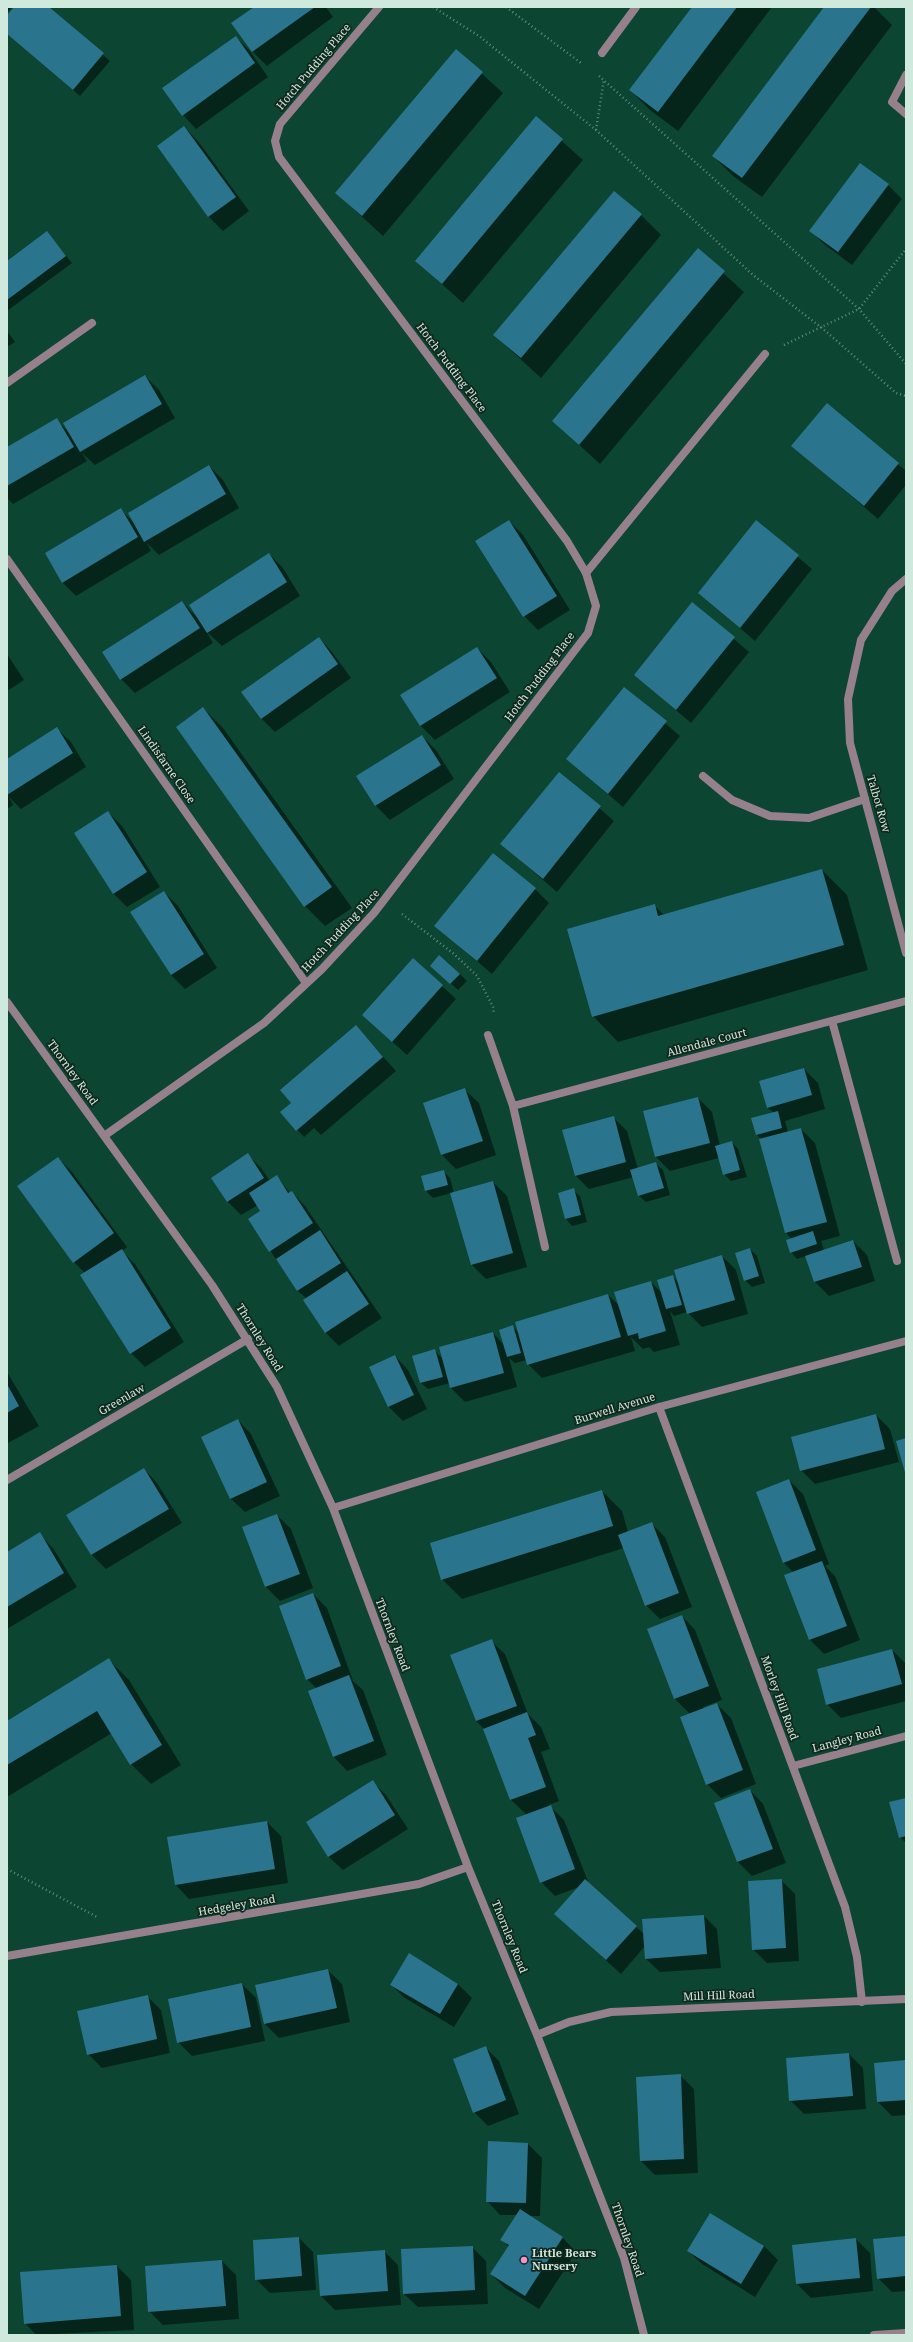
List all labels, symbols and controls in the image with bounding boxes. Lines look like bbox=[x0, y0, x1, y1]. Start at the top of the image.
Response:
street label: Hotch Pudding Place bbox=[274, 21, 354, 113]
street label: Hotch Pudding Place bbox=[413, 321, 489, 415]
street label: Hotch Pudding Place bbox=[502, 630, 578, 724]
street label: Lindisfarne Close bbox=[134, 724, 198, 806]
street label: Talbot Row bbox=[864, 774, 892, 834]
street label: Hotch Pudding Place bbox=[299, 887, 383, 975]
street label: Allendale Court bbox=[666, 1026, 748, 1060]
street label: Thornley Road bbox=[44, 1038, 100, 1108]
street label: Thornley Road bbox=[233, 1302, 285, 1374]
street label: Greenlaw bbox=[97, 1382, 147, 1418]
street label: Burwell Avenue bbox=[573, 1390, 657, 1428]
street label: Thornley Road bbox=[372, 1597, 412, 1673]
street label: Morley Hill Road bbox=[758, 1654, 800, 1742]
street label: Langley Road bbox=[811, 1724, 883, 1756]
street label: Hedgeley Road bbox=[197, 1893, 277, 1919]
street label: Thornley Road bbox=[488, 1899, 530, 1975]
street label: Mill Hill Road bbox=[683, 1988, 755, 2004]
street label: Thornley Road bbox=[608, 2201, 646, 2279]
place label: Little Bears Nursery bbox=[532, 2247, 596, 2273]
marker: Little Bears Nursery bbox=[519, 2255, 529, 2265]

